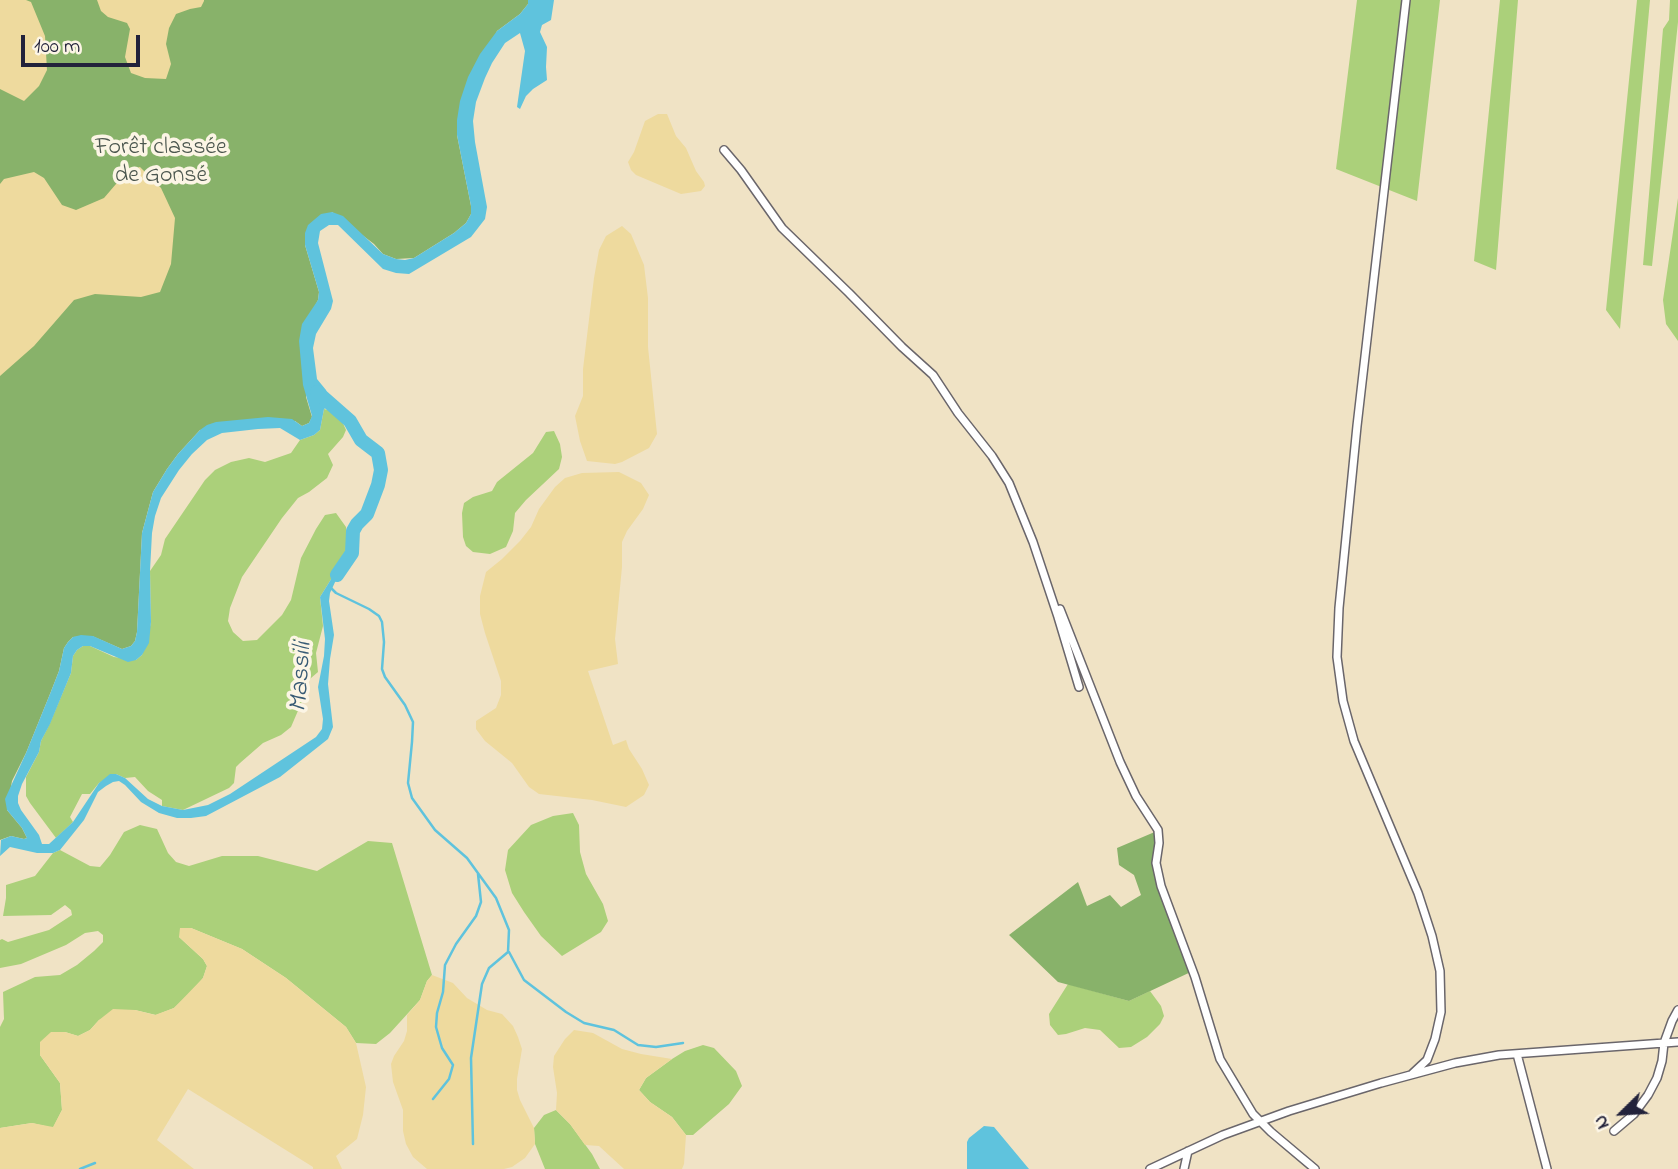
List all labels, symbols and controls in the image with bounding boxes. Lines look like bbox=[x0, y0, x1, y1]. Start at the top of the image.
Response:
scale bar bbox=[24, 21, 144, 65]
text: 100 m bbox=[34, 32, 80, 62]
park label: Forêt classée de Gonsé bbox=[95, 135, 227, 191]
water label: Massili bbox=[285, 641, 321, 713]
north arrow bbox=[1587, 1078, 1657, 1148]
text: N bbox=[1587, 1110, 1617, 1133]

